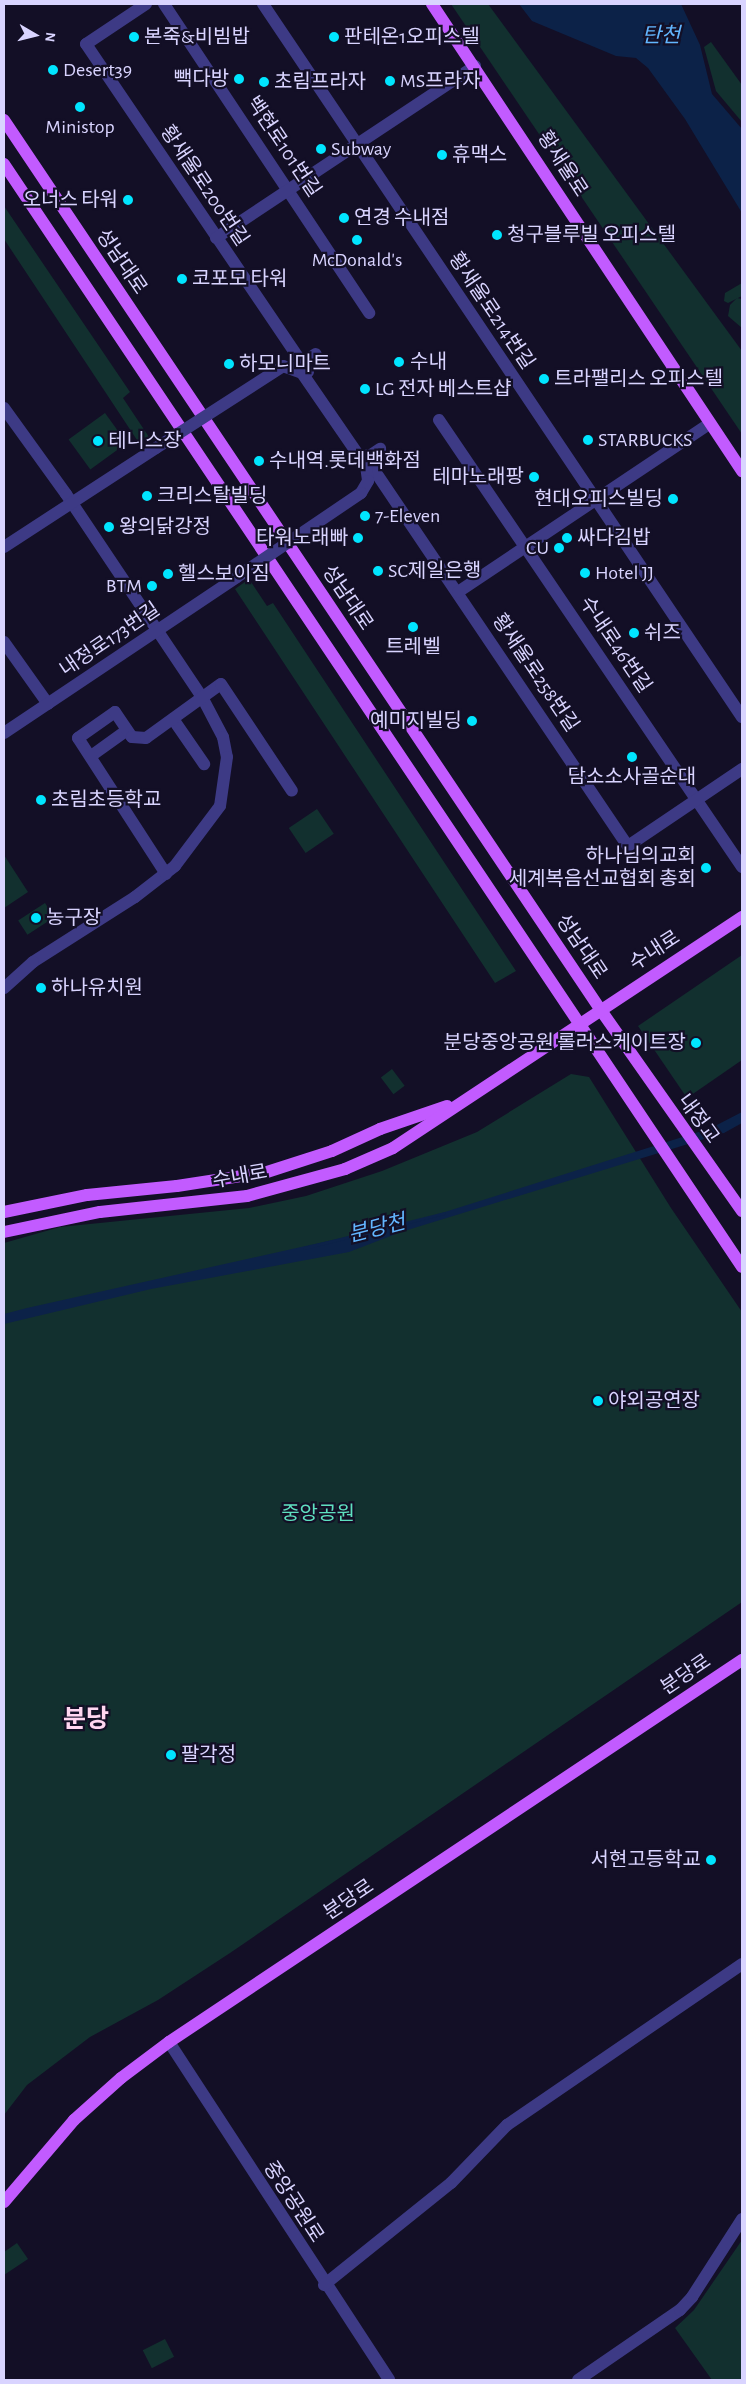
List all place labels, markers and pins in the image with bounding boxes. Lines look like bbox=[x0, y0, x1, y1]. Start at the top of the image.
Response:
place label: 본죽&비빔밥 bbox=[144, 25, 250, 49]
place label: 판테온1오피스텔 bbox=[344, 25, 480, 49]
marker: 본죽&비빔밥 bbox=[128, 31, 140, 43]
marker: 판테온1오피스텔 bbox=[328, 31, 340, 43]
place label: Desert39 bbox=[63, 58, 132, 82]
marker: Desert39 bbox=[47, 64, 59, 76]
place label: 빽다방 bbox=[174, 67, 229, 91]
place label: MS프라자 bbox=[400, 69, 480, 93]
place label: 초림프라자 bbox=[274, 70, 366, 94]
marker: 빽다방 bbox=[233, 73, 245, 85]
marker: MS프라자 bbox=[384, 75, 396, 87]
marker: 초림프라자 bbox=[258, 76, 270, 88]
marker: Ministop bbox=[74, 101, 86, 113]
place label: Ministop bbox=[45, 115, 115, 139]
place label: Subway bbox=[331, 137, 391, 161]
marker: Subway bbox=[315, 143, 327, 155]
place label: 휴맥스 bbox=[452, 143, 507, 167]
marker: 휴맥스 bbox=[436, 149, 448, 161]
place label: 오너스 타워 bbox=[23, 188, 118, 212]
marker: 오너스 타워 bbox=[122, 194, 134, 206]
place label: 연경 수내점 bbox=[354, 206, 449, 230]
marker: 연경 수내점 bbox=[338, 212, 350, 224]
place label: 청구블루빌 오피스텔 bbox=[507, 223, 676, 247]
marker: 청구블루빌 오피스텔 bbox=[491, 229, 503, 241]
marker: McDonald's bbox=[351, 234, 363, 246]
place label: McDonald's bbox=[312, 248, 402, 272]
place label: 코포모 타워 bbox=[192, 267, 287, 291]
marker: 코포모 타워 bbox=[176, 273, 188, 285]
place label: 수내 bbox=[410, 350, 447, 374]
place label: 하모니마트 bbox=[239, 352, 331, 376]
marker: 수내 bbox=[392, 355, 406, 369]
marker: 하모니마트 bbox=[223, 358, 235, 370]
place label: 트라팰리스 오피스텔 bbox=[554, 367, 723, 391]
marker: 트라팰리스 오피스텔 bbox=[538, 373, 550, 385]
place label: LG 전자 베스트샵 bbox=[375, 377, 512, 401]
marker: LG 전자 베스트샵 bbox=[359, 383, 371, 395]
place label: STARBUCKS bbox=[598, 428, 693, 452]
place label: 테니스장 bbox=[108, 429, 182, 453]
marker: STARBUCKS bbox=[582, 434, 594, 446]
marker: 테니스장 bbox=[92, 435, 104, 447]
place label: 수내역.롯데백화점 bbox=[269, 449, 421, 473]
marker: 수내역.롯데백화점 bbox=[253, 455, 265, 467]
place label: 테마노래팡 bbox=[432, 465, 524, 489]
marker: 테마노래팡 bbox=[528, 471, 540, 483]
place label: 크리스탈빌딩 bbox=[157, 484, 267, 508]
place label: 현대오피스빌딩 bbox=[534, 487, 663, 511]
marker: 크리스탈빌딩 bbox=[141, 490, 153, 502]
marker: 현대오피스빌딩 bbox=[667, 493, 679, 505]
place label: 7-Eleven bbox=[375, 504, 440, 528]
marker: 7-Eleven bbox=[359, 510, 371, 522]
place label: 왕의닭강정 bbox=[119, 515, 211, 539]
marker: 왕의닭강정 bbox=[103, 521, 115, 533]
place label: 타워노래빠 bbox=[256, 526, 348, 550]
place label: 싸다김밥 bbox=[577, 526, 651, 550]
marker: 타워노래빠 bbox=[352, 532, 364, 544]
marker: 싸다김밥 bbox=[561, 532, 573, 544]
place label: CU bbox=[526, 536, 549, 560]
marker: CU bbox=[553, 542, 565, 554]
place label: SC제일은행 bbox=[388, 559, 481, 583]
place label: Hotel JJ bbox=[595, 561, 654, 585]
place label: 헬스보이짐 bbox=[178, 562, 270, 586]
marker: SC제일은행 bbox=[372, 565, 384, 577]
marker: Hotel JJ bbox=[579, 567, 591, 579]
marker: 헬스보이짐 bbox=[162, 568, 174, 580]
place label: BTM bbox=[106, 574, 142, 598]
marker: BTM bbox=[146, 580, 158, 592]
marker: 트레벨 bbox=[407, 621, 419, 633]
place label: 쉬즈 bbox=[644, 621, 681, 645]
marker: 쉬즈 bbox=[628, 627, 640, 639]
place label: 트레벨 bbox=[385, 635, 441, 659]
place label: 예미지빌딩 bbox=[370, 709, 462, 733]
marker: 예미지빌딩 bbox=[466, 715, 478, 727]
marker: 담소소사골순대 bbox=[626, 751, 638, 763]
place label: 담소소사골순대 bbox=[568, 765, 696, 789]
place label: 초림초등학교 bbox=[51, 788, 161, 812]
marker: 초림초등학교 bbox=[35, 794, 47, 806]
place label: 하나님의교회 세계복음선교협회 총회 bbox=[509, 844, 696, 891]
marker: 하나님의교회 세계복음선교협회 총회 bbox=[700, 862, 712, 874]
place label: 농구장 bbox=[46, 906, 101, 930]
marker: 농구장 bbox=[30, 912, 42, 924]
place label: 하나유치원 bbox=[51, 976, 143, 1000]
marker: 하나유치원 bbox=[35, 982, 47, 994]
place label: 분당중앙공원 롤러스케이트장 bbox=[444, 1031, 686, 1055]
marker: 분당중앙공원 롤러스케이트장 bbox=[690, 1037, 702, 1049]
place label: 야외공연장 bbox=[608, 1389, 700, 1413]
marker: 야외공연장 bbox=[592, 1395, 604, 1407]
place label: 팔각정 bbox=[181, 1743, 236, 1767]
marker: 팔각정 bbox=[165, 1749, 177, 1761]
place label: 서현고등학교 bbox=[591, 1848, 701, 1872]
marker: 서현고등학교 bbox=[705, 1854, 717, 1866]

